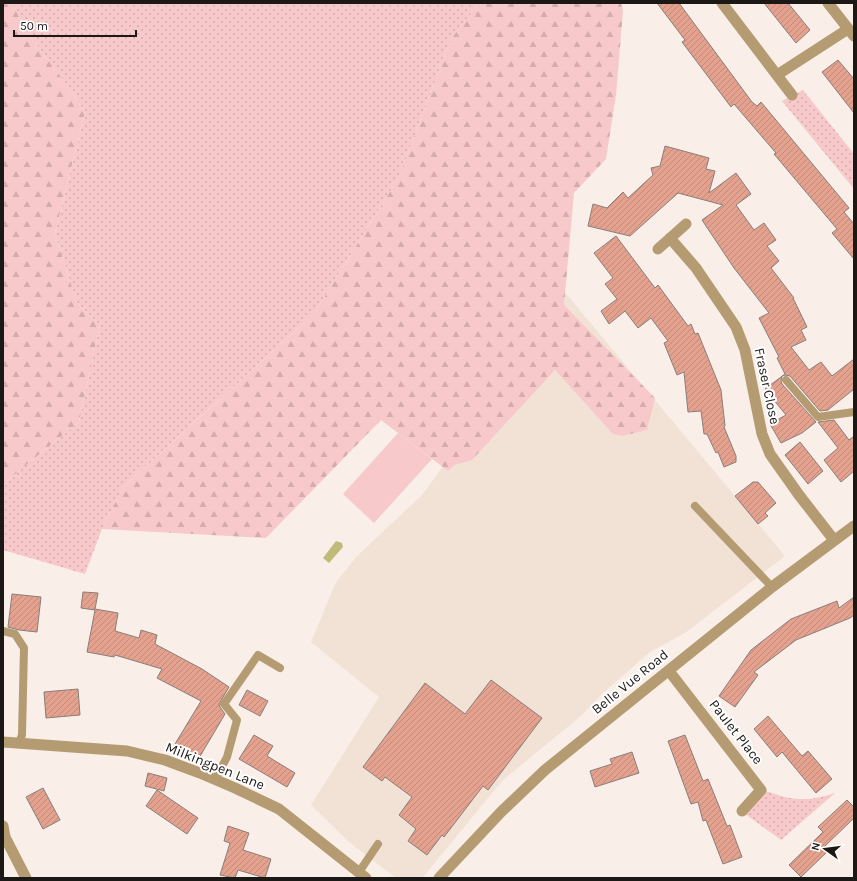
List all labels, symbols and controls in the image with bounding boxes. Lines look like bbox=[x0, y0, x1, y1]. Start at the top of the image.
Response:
scale bar bbox=[14, 12, 136, 38]
text: 50 m bbox=[20, 19, 48, 33]
street label: Fraser Close bbox=[751, 346, 783, 426]
street label: Belle Vue Road bbox=[588, 646, 672, 718]
street label: Paulet Place bbox=[705, 696, 767, 768]
street label: Milkingpen Lane bbox=[163, 738, 267, 794]
north arrow bbox=[805, 829, 845, 869]
text: N bbox=[809, 841, 823, 852]

